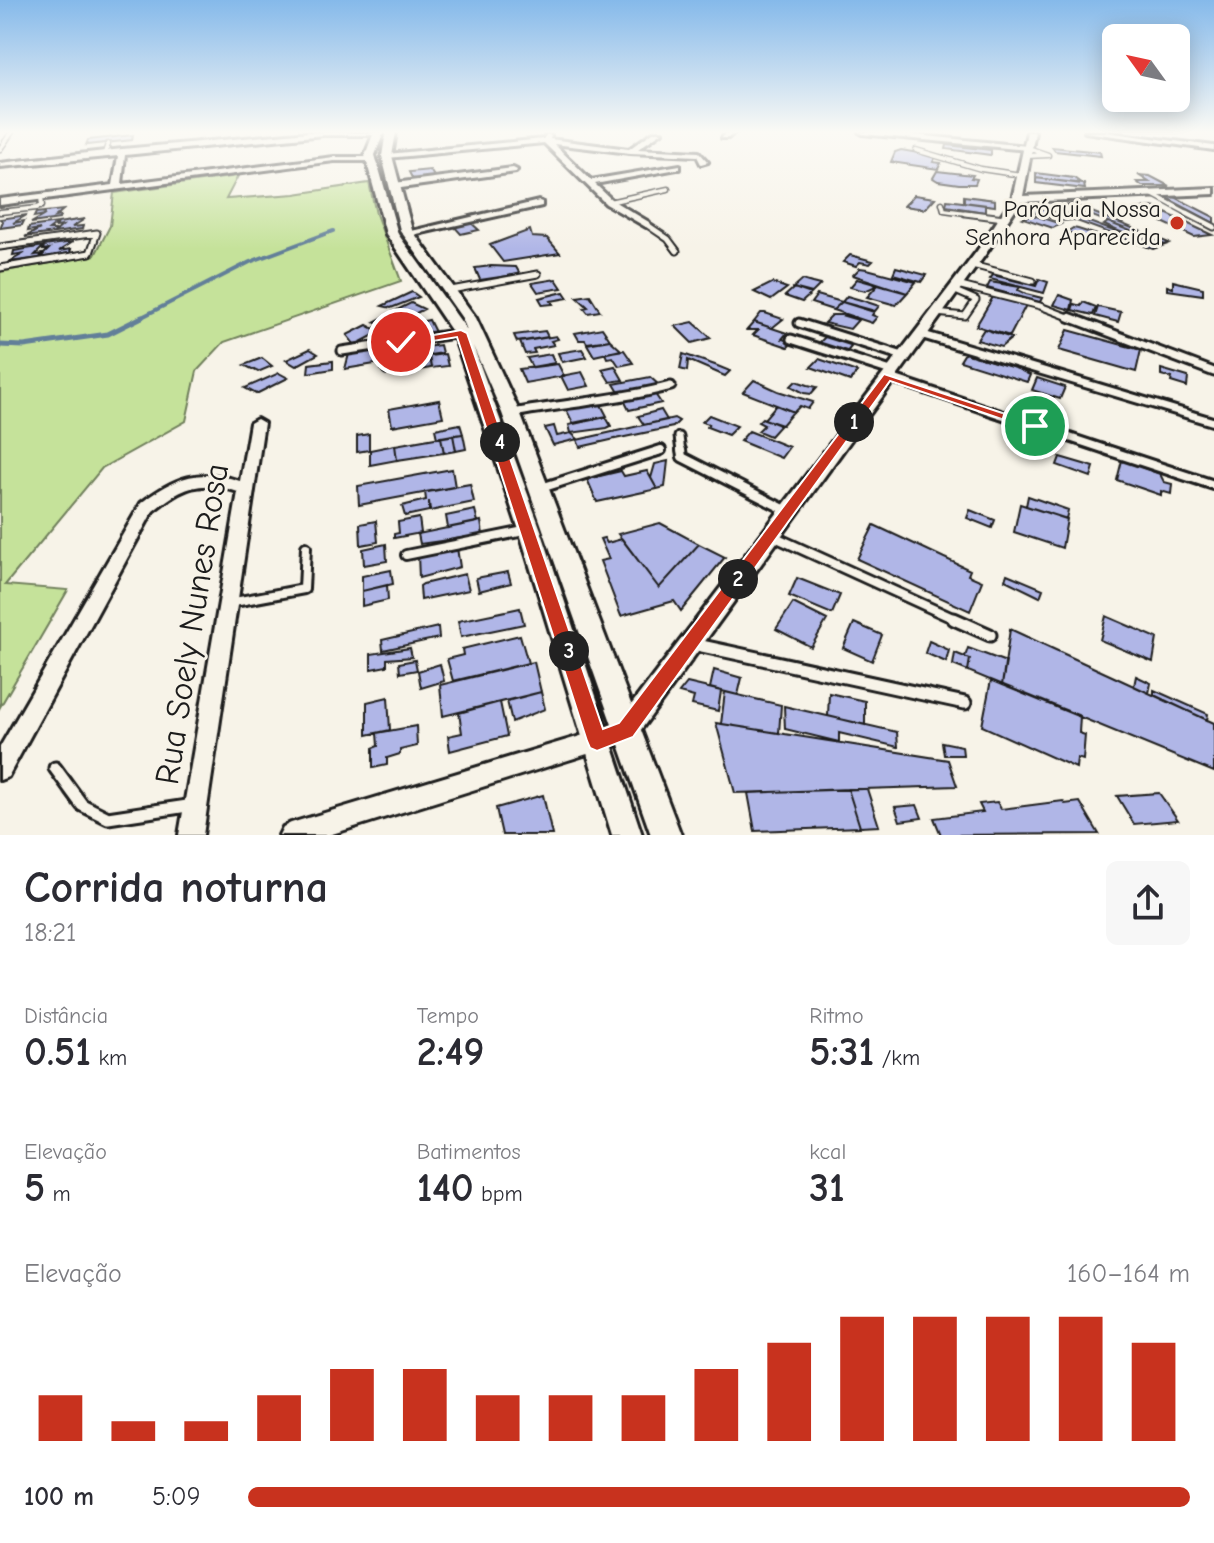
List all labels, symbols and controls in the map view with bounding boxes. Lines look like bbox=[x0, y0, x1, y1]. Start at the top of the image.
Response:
north arrow bbox=[1102, 24, 1190, 112]
map controls bbox=[1102, 24, 1190, 112]
place label: Paróquia Nossa Senhora Aparecida bbox=[965, 195, 1161, 251]
marker: Paróquia Nossa Senhora Aparecida bbox=[1168, 214, 1186, 232]
pin bbox=[367, 308, 435, 376]
icon: check bbox=[379, 320, 423, 364]
pin bbox=[1001, 392, 1069, 460]
pin: 1 bbox=[834, 402, 874, 442]
icon: arrive bbox=[1013, 404, 1057, 448]
text: 1 bbox=[850, 409, 858, 435]
pin: 4 bbox=[480, 422, 520, 462]
text: 4 bbox=[495, 429, 505, 455]
street label: Rua Soely Nunes Rosa bbox=[147, 461, 237, 787]
pin: 2 bbox=[718, 559, 758, 599]
text: 2 bbox=[733, 566, 743, 592]
pin: 3 bbox=[549, 631, 589, 671]
text: 3 bbox=[564, 638, 574, 664]
button: share bbox=[1106, 861, 1190, 945]
text: Corrida noturna bbox=[24, 862, 328, 913]
text: 18:21 bbox=[24, 918, 76, 948]
text: Distância bbox=[24, 1003, 108, 1029]
text: Tempo bbox=[417, 1003, 479, 1029]
text: Ritmo bbox=[809, 1003, 864, 1029]
text: 0.51 bbox=[24, 1029, 91, 1075]
text: 2:49 bbox=[417, 1029, 485, 1075]
text: 5:31 bbox=[809, 1029, 874, 1075]
text: km bbox=[91, 1045, 127, 1071]
text: /km bbox=[874, 1045, 920, 1071]
text: Elevação bbox=[24, 1139, 107, 1165]
text: Batimentos bbox=[417, 1139, 521, 1165]
text: kcal bbox=[809, 1139, 846, 1165]
text: 5 bbox=[24, 1165, 45, 1211]
text: 140 bbox=[417, 1165, 474, 1211]
text: 31 bbox=[809, 1165, 845, 1211]
text: m bbox=[45, 1181, 71, 1207]
text: bpm bbox=[474, 1181, 523, 1207]
text: Elevação bbox=[24, 1259, 122, 1289]
text: 160–164 m bbox=[1067, 1259, 1190, 1289]
text: 100 m bbox=[24, 1482, 94, 1512]
text: 5:09 bbox=[152, 1482, 200, 1512]

